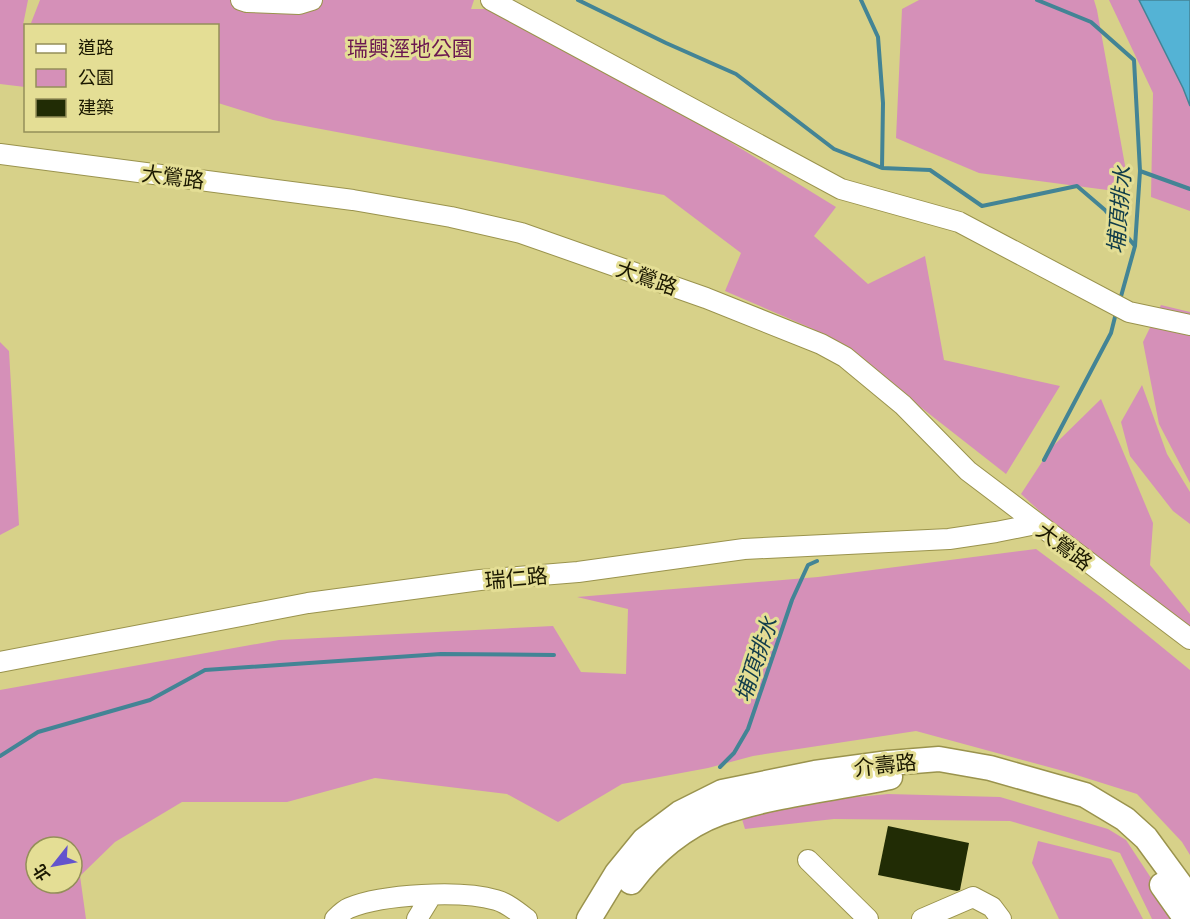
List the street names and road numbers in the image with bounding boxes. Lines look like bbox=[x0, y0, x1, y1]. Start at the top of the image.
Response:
street label: 大鶯路 bbox=[140, 160, 206, 192]
street label: 大鶯路 bbox=[613, 255, 681, 299]
street label: 大鶯路 bbox=[1032, 517, 1098, 575]
street label: 瑞仁路 bbox=[484, 562, 548, 592]
street label: 介壽路 bbox=[852, 748, 918, 780]

